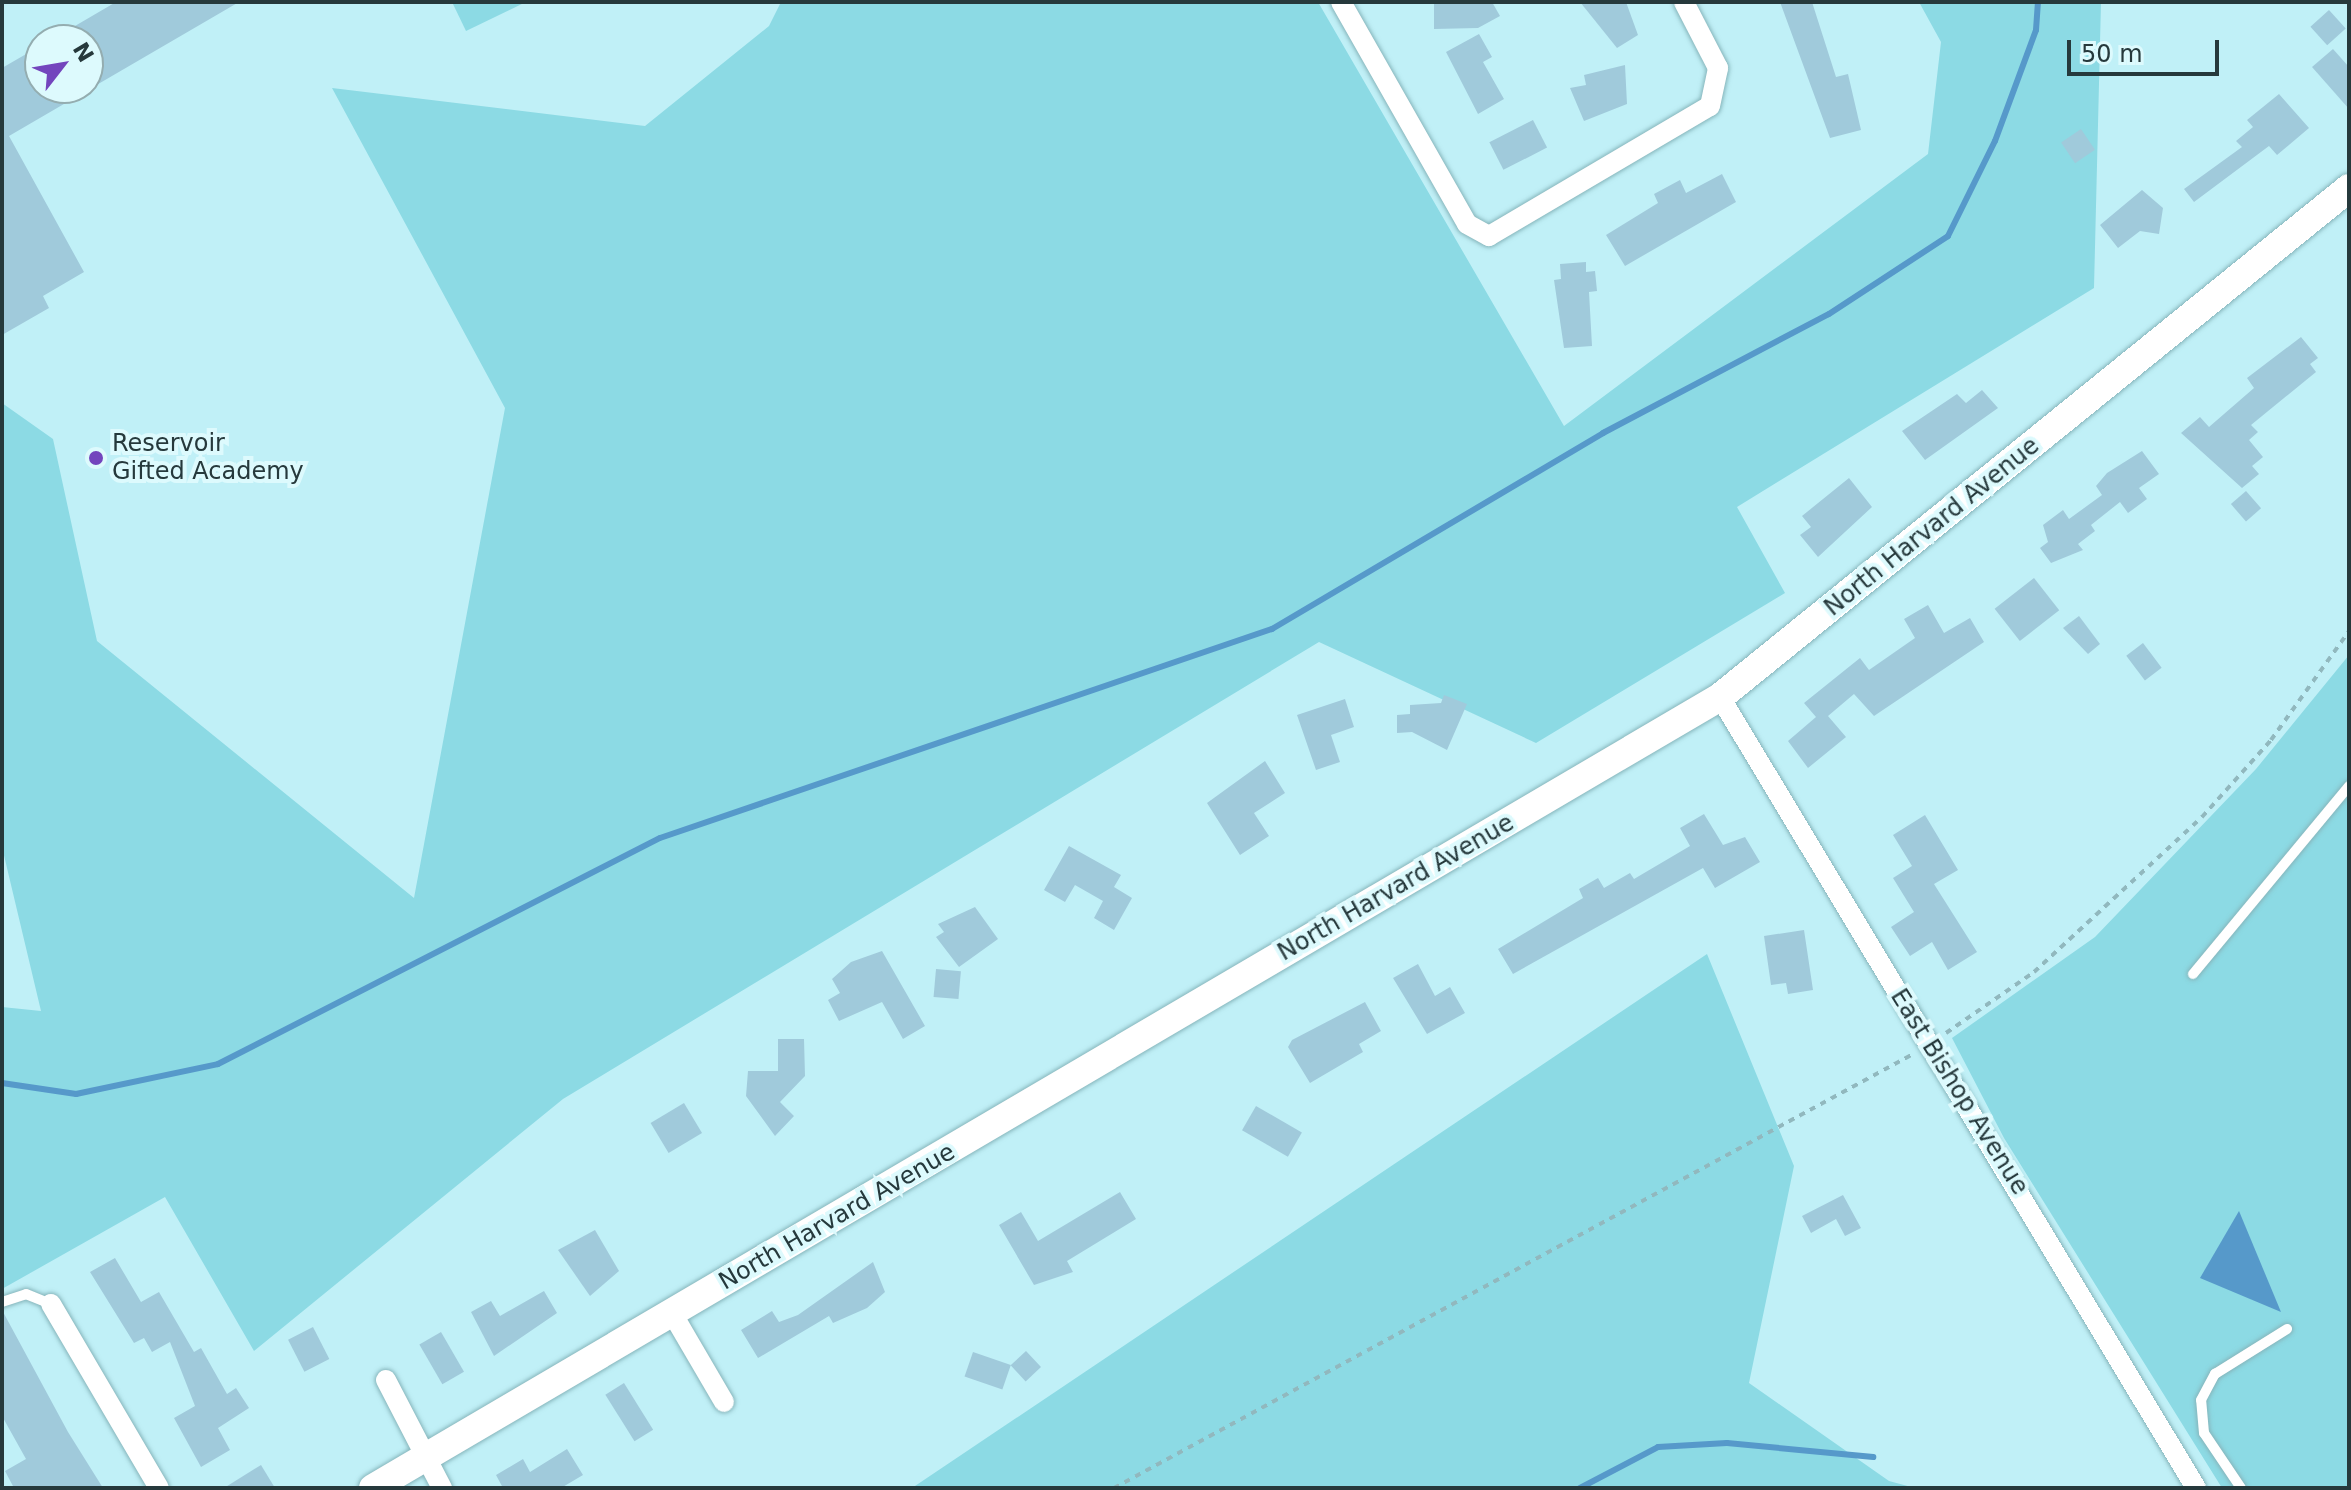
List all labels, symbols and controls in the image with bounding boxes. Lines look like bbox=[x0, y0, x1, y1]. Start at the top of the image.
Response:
north arrow bbox=[24, 24, 104, 104]
scale bar bbox=[2071, 24, 2223, 74]
text: N bbox=[68, 38, 99, 67]
text: 50 m bbox=[2081, 40, 2143, 68]
place label: Reservoir Gifted Academy bbox=[112, 430, 304, 486]
street label: North Harvard Avenue bbox=[1819, 432, 2045, 622]
marker: Reservoir Gifted Academy bbox=[87, 449, 105, 467]
street label: North Harvard Avenue bbox=[1273, 809, 1519, 967]
street label: East Bishop Avenue bbox=[1884, 984, 2034, 1200]
street label: North Harvard Avenue bbox=[714, 1138, 960, 1296]

